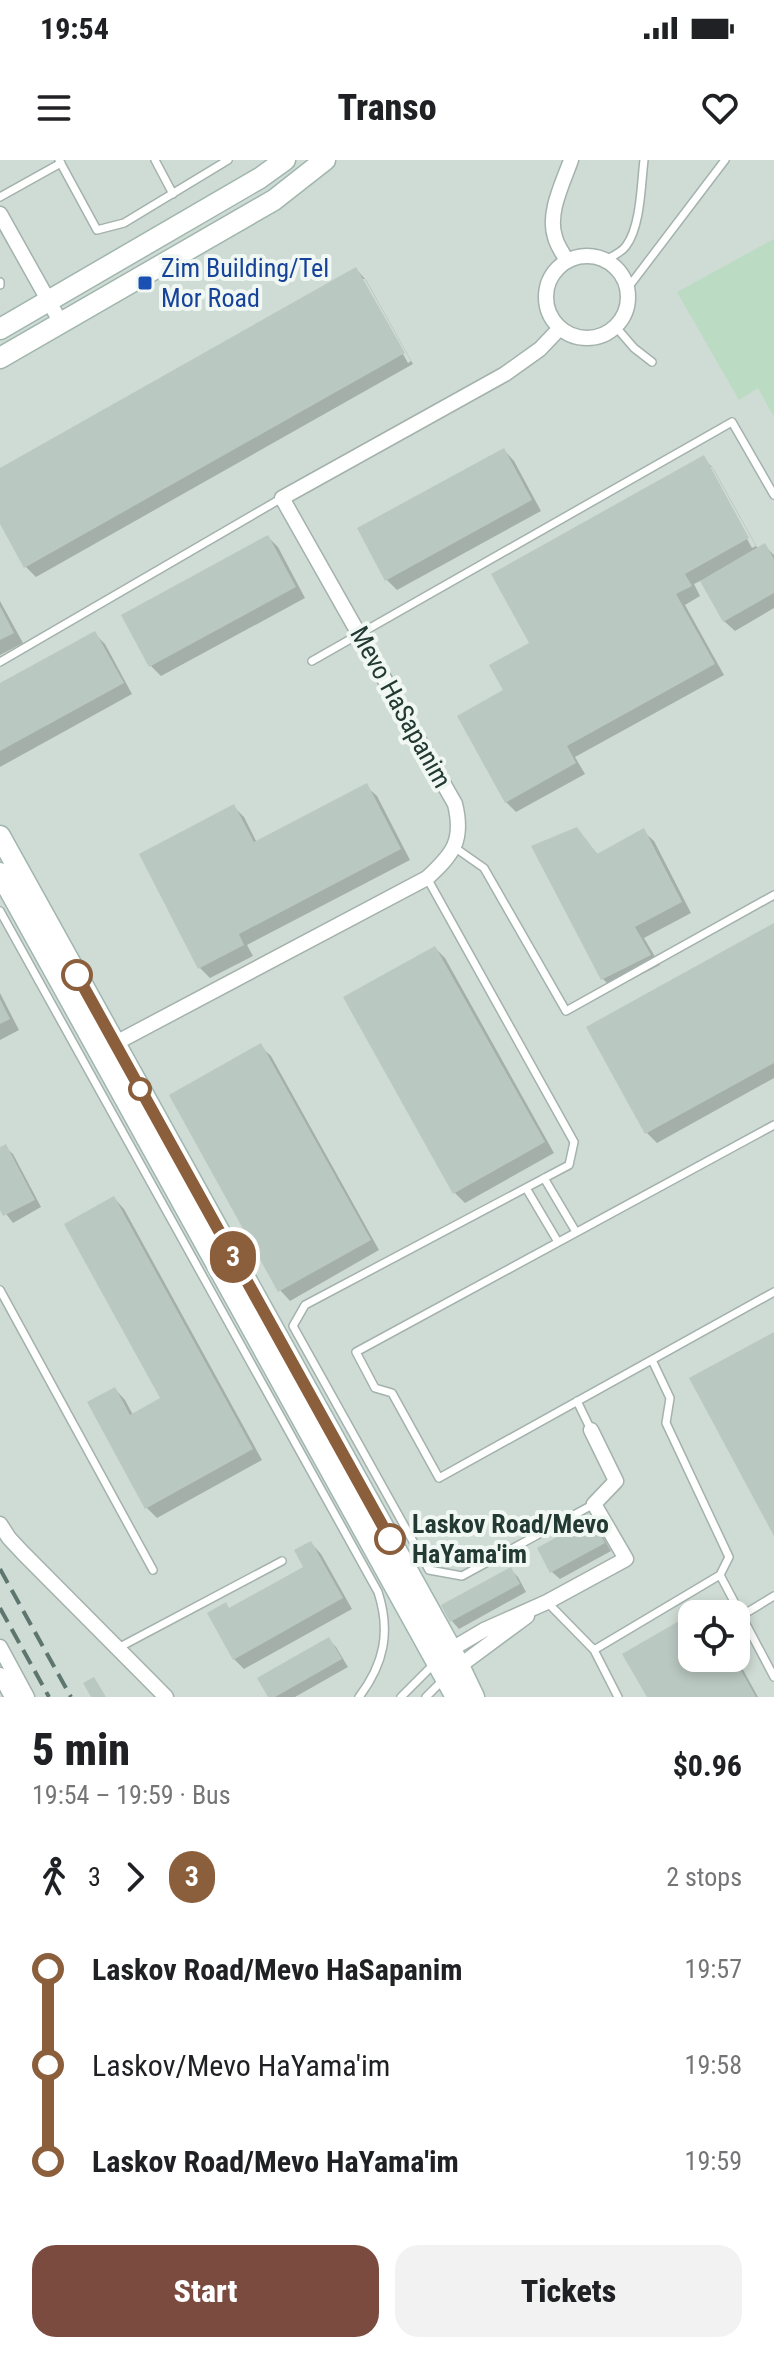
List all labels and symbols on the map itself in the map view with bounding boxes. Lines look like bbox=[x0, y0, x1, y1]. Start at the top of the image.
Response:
place label: Zim Building/Tel Mor Road bbox=[161, 253, 329, 313]
marker: Zim Building/Tel Mor Road bbox=[136, 274, 154, 292]
street label: Mevo HaSapanim bbox=[344, 621, 458, 793]
unlabelled marker bbox=[62, 960, 92, 990]
unlabelled marker bbox=[129, 1078, 151, 1100]
line badge: 3 bbox=[207, 1231, 259, 1283]
place label: Laskov Road/Mevo HaYama'im bbox=[412, 1509, 609, 1569]
marker: Laskov Road/Mevo HaYama'im bbox=[375, 1524, 405, 1554]

